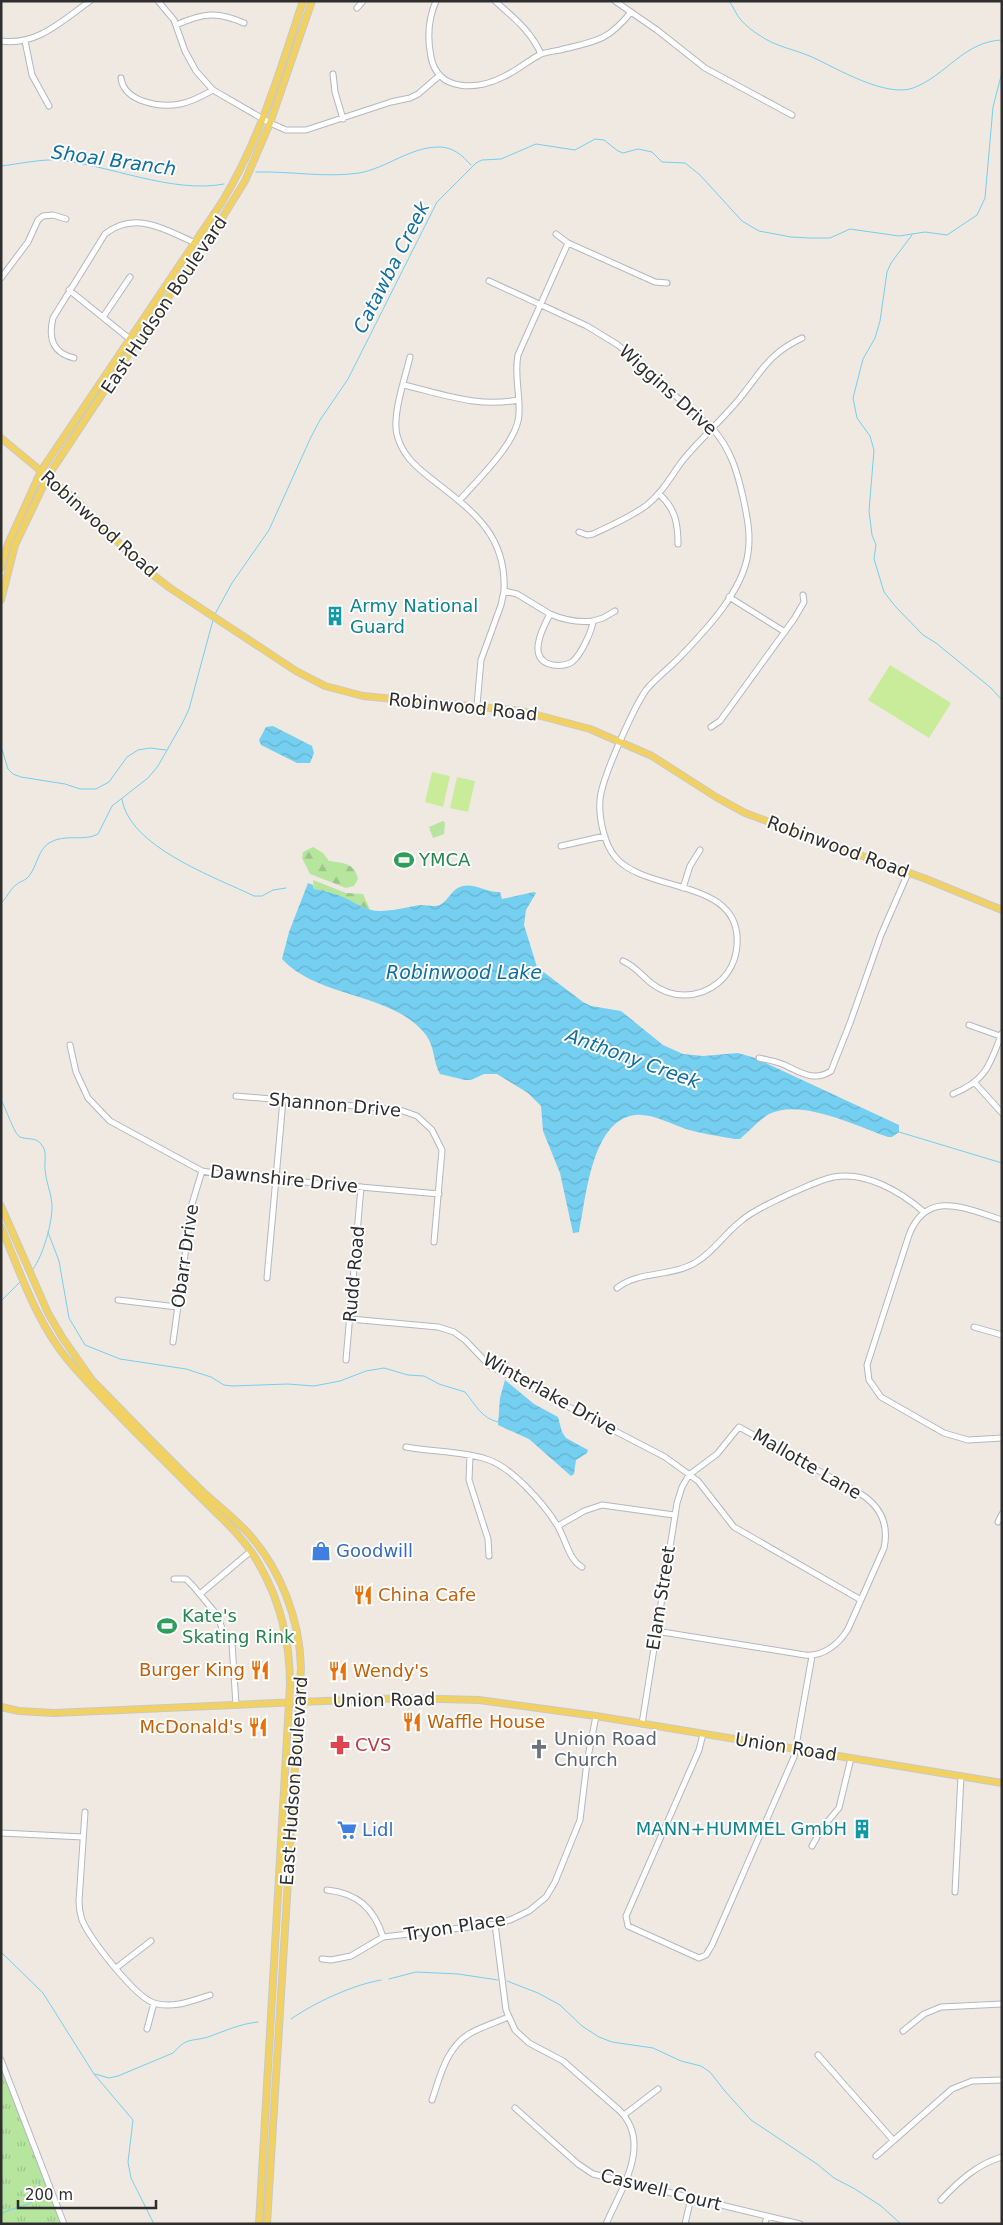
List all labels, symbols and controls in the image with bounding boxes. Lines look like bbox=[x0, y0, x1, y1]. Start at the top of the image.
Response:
water label: Shoal Branch bbox=[50, 140, 178, 180]
water label: Catawba Creek bbox=[348, 197, 434, 336]
street label: East Hudson Boulevard bbox=[96, 212, 231, 397]
street label: Wiggins Drive bbox=[615, 340, 722, 439]
street label: Robinwood Road bbox=[37, 466, 162, 581]
place label: Army National Guard bbox=[350, 595, 478, 637]
building icon: Army National Guard bbox=[324, 605, 346, 627]
street label: Robinwood Road bbox=[388, 688, 539, 725]
street label: Robinwood Road bbox=[764, 811, 912, 882]
sports icon: YMCA bbox=[393, 849, 415, 871]
place label: YMCA bbox=[418, 849, 471, 870]
water label: Robinwood Lake bbox=[386, 961, 542, 983]
water label: Anthony Creek bbox=[561, 1023, 704, 1093]
street label: Shannon Drive bbox=[268, 1088, 402, 1121]
street label: Dawnshire Drive bbox=[209, 1160, 359, 1197]
street label: Obarr Drive bbox=[167, 1203, 202, 1309]
street label: Rudd Road bbox=[339, 1225, 368, 1323]
street label: Winterlake Drive bbox=[480, 1348, 621, 1439]
street label: Mallotte Lane bbox=[749, 1424, 865, 1503]
shop icon: Goodwill bbox=[310, 1540, 332, 1562]
place label: Goodwill bbox=[336, 1540, 413, 1561]
street label: Elam Street bbox=[642, 1544, 679, 1652]
restaurant icon: China Cafe bbox=[352, 1584, 374, 1606]
place label: China Cafe bbox=[378, 1584, 476, 1605]
place label: Kate's Skating Rink bbox=[182, 1605, 295, 1647]
sports icon: Kate's Skating Rink bbox=[156, 1615, 178, 1637]
place label: Burger King bbox=[139, 1659, 245, 1680]
restaurant icon: Burger King bbox=[249, 1659, 271, 1681]
restaurant icon: Wendy's bbox=[327, 1660, 349, 1682]
place label: Wendy's bbox=[353, 1660, 429, 1681]
street label: East Hudson Boulevard bbox=[276, 1676, 311, 1886]
street label: Union Road bbox=[332, 1688, 436, 1711]
restaurant icon: Waffle House bbox=[401, 1711, 423, 1733]
place label: Waffle House bbox=[427, 1711, 545, 1732]
place label: McDonald's bbox=[140, 1716, 243, 1737]
restaurant icon: McDonald's bbox=[247, 1716, 269, 1738]
place label: Union Road Church bbox=[554, 1728, 657, 1770]
street label: Union Road bbox=[734, 1728, 839, 1765]
pharmacy icon: CVS bbox=[329, 1734, 351, 1756]
place label: CVS bbox=[355, 1734, 391, 1755]
church icon: Union Road Church bbox=[528, 1738, 550, 1760]
place label: MANN+HUMMEL GmbH bbox=[636, 1818, 847, 1839]
building icon: MANN+HUMMEL GmbH bbox=[851, 1818, 873, 1840]
supermarket icon: Lidl bbox=[336, 1819, 358, 1841]
place label: Lidl bbox=[362, 1819, 393, 1840]
street label: Tryon Place bbox=[402, 1908, 507, 1945]
street label: Caswell Court bbox=[598, 2164, 724, 2215]
scale bar bbox=[18, 2178, 155, 2210]
text: 200 m bbox=[25, 2186, 73, 2204]

